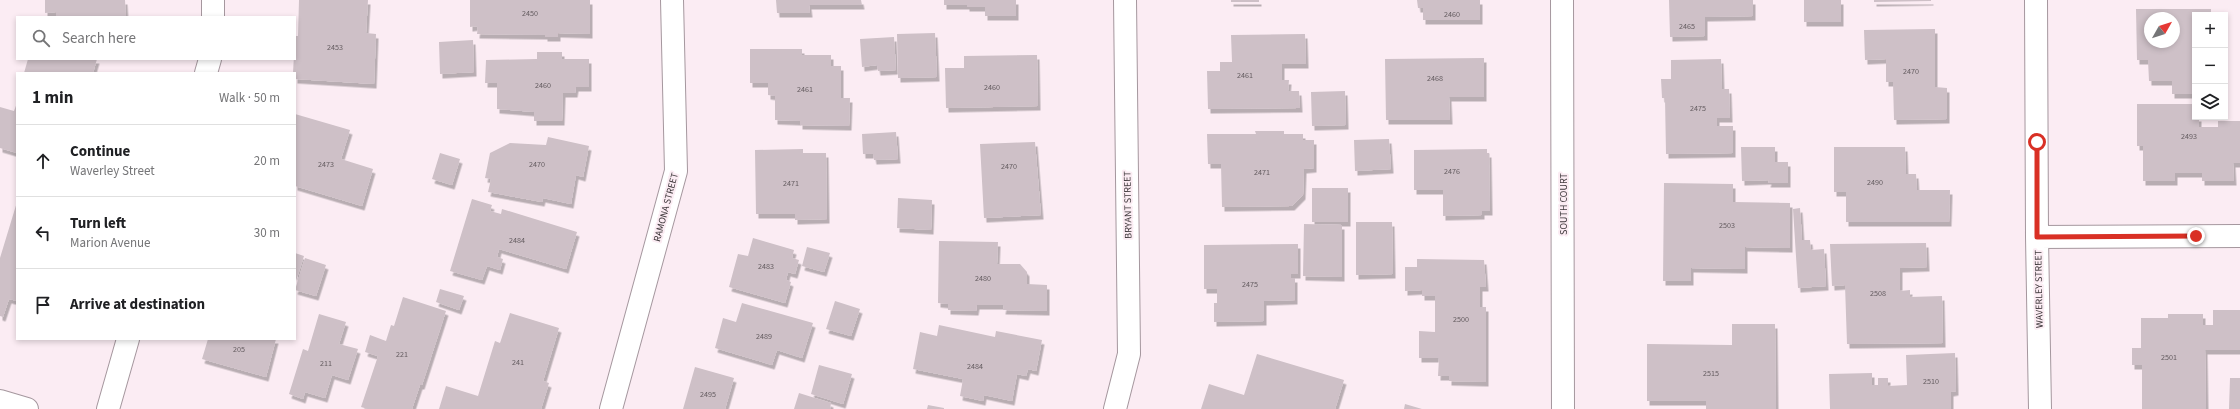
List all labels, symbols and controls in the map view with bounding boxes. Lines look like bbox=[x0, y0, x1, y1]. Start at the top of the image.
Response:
house number: 2450 bbox=[522, 8, 538, 19]
house number: 2460 bbox=[1444, 9, 1460, 20]
north arrow bbox=[2144, 12, 2180, 48]
map controls bbox=[2192, 12, 2228, 120]
button: + bbox=[2192, 12, 2228, 48]
search box bbox=[16, 16, 296, 60]
house number: 2465 bbox=[1679, 21, 1695, 32]
icon: search bbox=[30, 27, 52, 49]
text: Search here bbox=[62, 28, 136, 49]
house number: 2453 bbox=[327, 42, 343, 53]
button: − bbox=[2192, 48, 2228, 84]
house number: 2470 bbox=[1903, 66, 1919, 77]
house number: 2461 bbox=[1237, 70, 1253, 81]
house number: 2468 bbox=[1427, 73, 1443, 84]
house number: 2460 bbox=[535, 80, 551, 91]
house number: 2460 bbox=[984, 82, 1000, 93]
house number: 2461 bbox=[797, 84, 813, 95]
button: layers bbox=[2192, 84, 2228, 120]
text: 1 min bbox=[32, 86, 73, 110]
text: Walk · 50 m bbox=[219, 89, 280, 107]
house number: 2475 bbox=[1690, 103, 1706, 114]
house number: 2493 bbox=[2181, 131, 2197, 142]
route start bbox=[2028, 133, 2046, 151]
text: Continue bbox=[70, 141, 130, 162]
icon: ahead bbox=[32, 150, 54, 172]
text: 20 m bbox=[254, 152, 280, 170]
house number: 2473 bbox=[318, 159, 334, 170]
house number: 2470 bbox=[529, 159, 545, 170]
house number: 2470 bbox=[1001, 161, 1017, 172]
text: Waverley Street bbox=[70, 162, 155, 180]
house number: 2476 bbox=[1444, 166, 1460, 177]
house number: 2471 bbox=[1254, 167, 1270, 178]
street label: BRYANT STREET bbox=[1120, 170, 1136, 239]
street label: RAMONA STREET bbox=[650, 171, 682, 243]
street label: SOUTH COURT bbox=[1557, 172, 1571, 235]
house number: 2490 bbox=[1867, 177, 1883, 188]
house number: 2471 bbox=[783, 178, 799, 189]
text: Turn left bbox=[70, 213, 126, 234]
house number: 2503 bbox=[1719, 220, 1735, 231]
icon: left bbox=[32, 222, 54, 244]
text: 30 m bbox=[254, 224, 280, 242]
route end bbox=[2187, 227, 2205, 245]
text: Marion Avenue bbox=[70, 234, 151, 252]
house number: 2484 bbox=[509, 235, 525, 246]
street label: WAVERLEY STREET bbox=[2031, 249, 2047, 328]
house number: 2483 bbox=[758, 261, 774, 272]
house number: 2480 bbox=[975, 273, 991, 284]
house number: 2475 bbox=[1242, 279, 1258, 290]
house number: 2508 bbox=[1870, 288, 1886, 299]
icon: arrive bbox=[32, 294, 54, 316]
text: Arrive at destination bbox=[70, 294, 205, 315]
house number: 2500 bbox=[1453, 314, 1469, 325]
house number: 2489 bbox=[756, 331, 772, 342]
house number: 205 bbox=[233, 344, 245, 355]
house number: 221 bbox=[396, 349, 408, 360]
house number: 2501 bbox=[2161, 352, 2177, 363]
house number: 241 bbox=[512, 357, 524, 368]
house number: 211 bbox=[320, 358, 332, 369]
house number: 2484 bbox=[967, 361, 983, 372]
house number: 2515 bbox=[1703, 368, 1719, 379]
house number: 2510 bbox=[1923, 376, 1939, 387]
house number: 2495 bbox=[700, 389, 716, 400]

